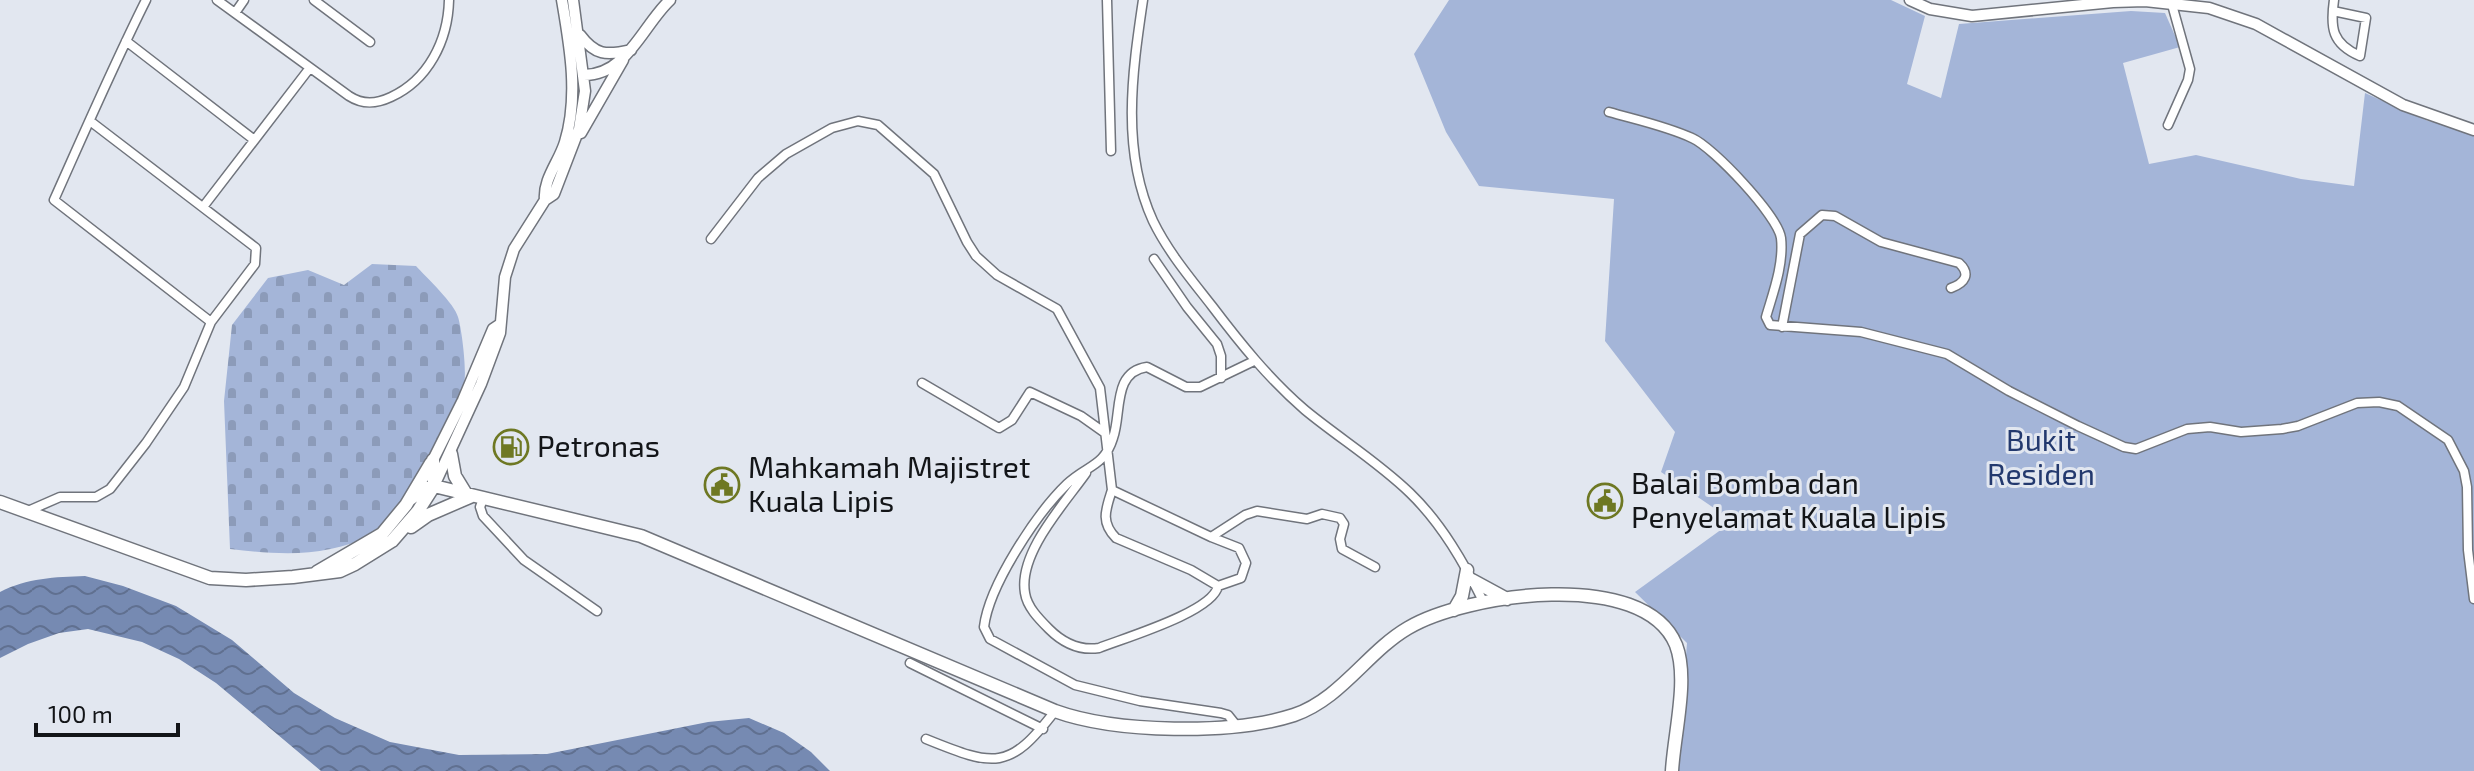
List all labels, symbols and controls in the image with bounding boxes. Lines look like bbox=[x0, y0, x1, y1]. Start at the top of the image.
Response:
park label: Bukit Residen bbox=[1987, 421, 2095, 491]
place label: Petronas bbox=[537, 427, 660, 463]
fuel station icon: Petronas bbox=[492, 428, 530, 466]
place label: Mahkamah Majistret Kuala Lipis bbox=[748, 448, 1030, 518]
place label: Balai Bomba dan Penyelamat Kuala Lipis bbox=[1631, 464, 1946, 534]
public building icon: Mahkamah Majistret Kuala Lipis bbox=[703, 466, 741, 504]
public building icon: Balai Bomba dan Penyelamat Kuala Lipis bbox=[1586, 482, 1624, 520]
scale bar bbox=[36, 687, 178, 737]
text: 100 m bbox=[48, 699, 113, 728]

